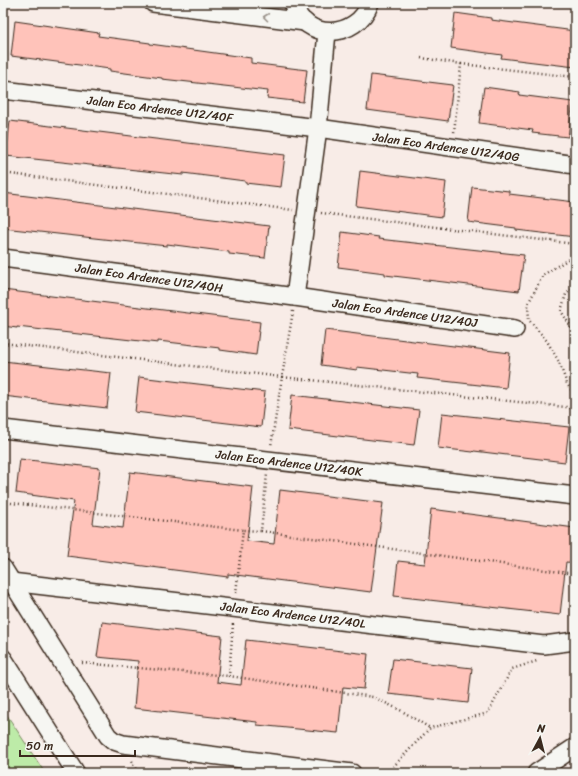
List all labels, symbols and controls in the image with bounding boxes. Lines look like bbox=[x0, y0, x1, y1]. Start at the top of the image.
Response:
one-way arrow bbox=[263, 13, 269, 22]
street label: Jalan Eco Ardence U12/40F bbox=[85, 89, 235, 129]
street label: Jalan Eco Ardence U12/40G bbox=[370, 126, 521, 168]
street label: Jalan Eco Ardence U12/40H bbox=[73, 257, 225, 299]
street label: Jalan Eco Ardence U12/40J bbox=[330, 292, 479, 334]
street label: Jalan Eco Ardence U12/40K bbox=[213, 443, 364, 483]
street label: Jalan Eco Ardence U12/40L bbox=[218, 595, 367, 635]
north arrow bbox=[520, 718, 560, 758]
text: N bbox=[535, 719, 546, 739]
scale bar bbox=[20, 732, 135, 758]
text: 50 m bbox=[26, 735, 53, 757]

